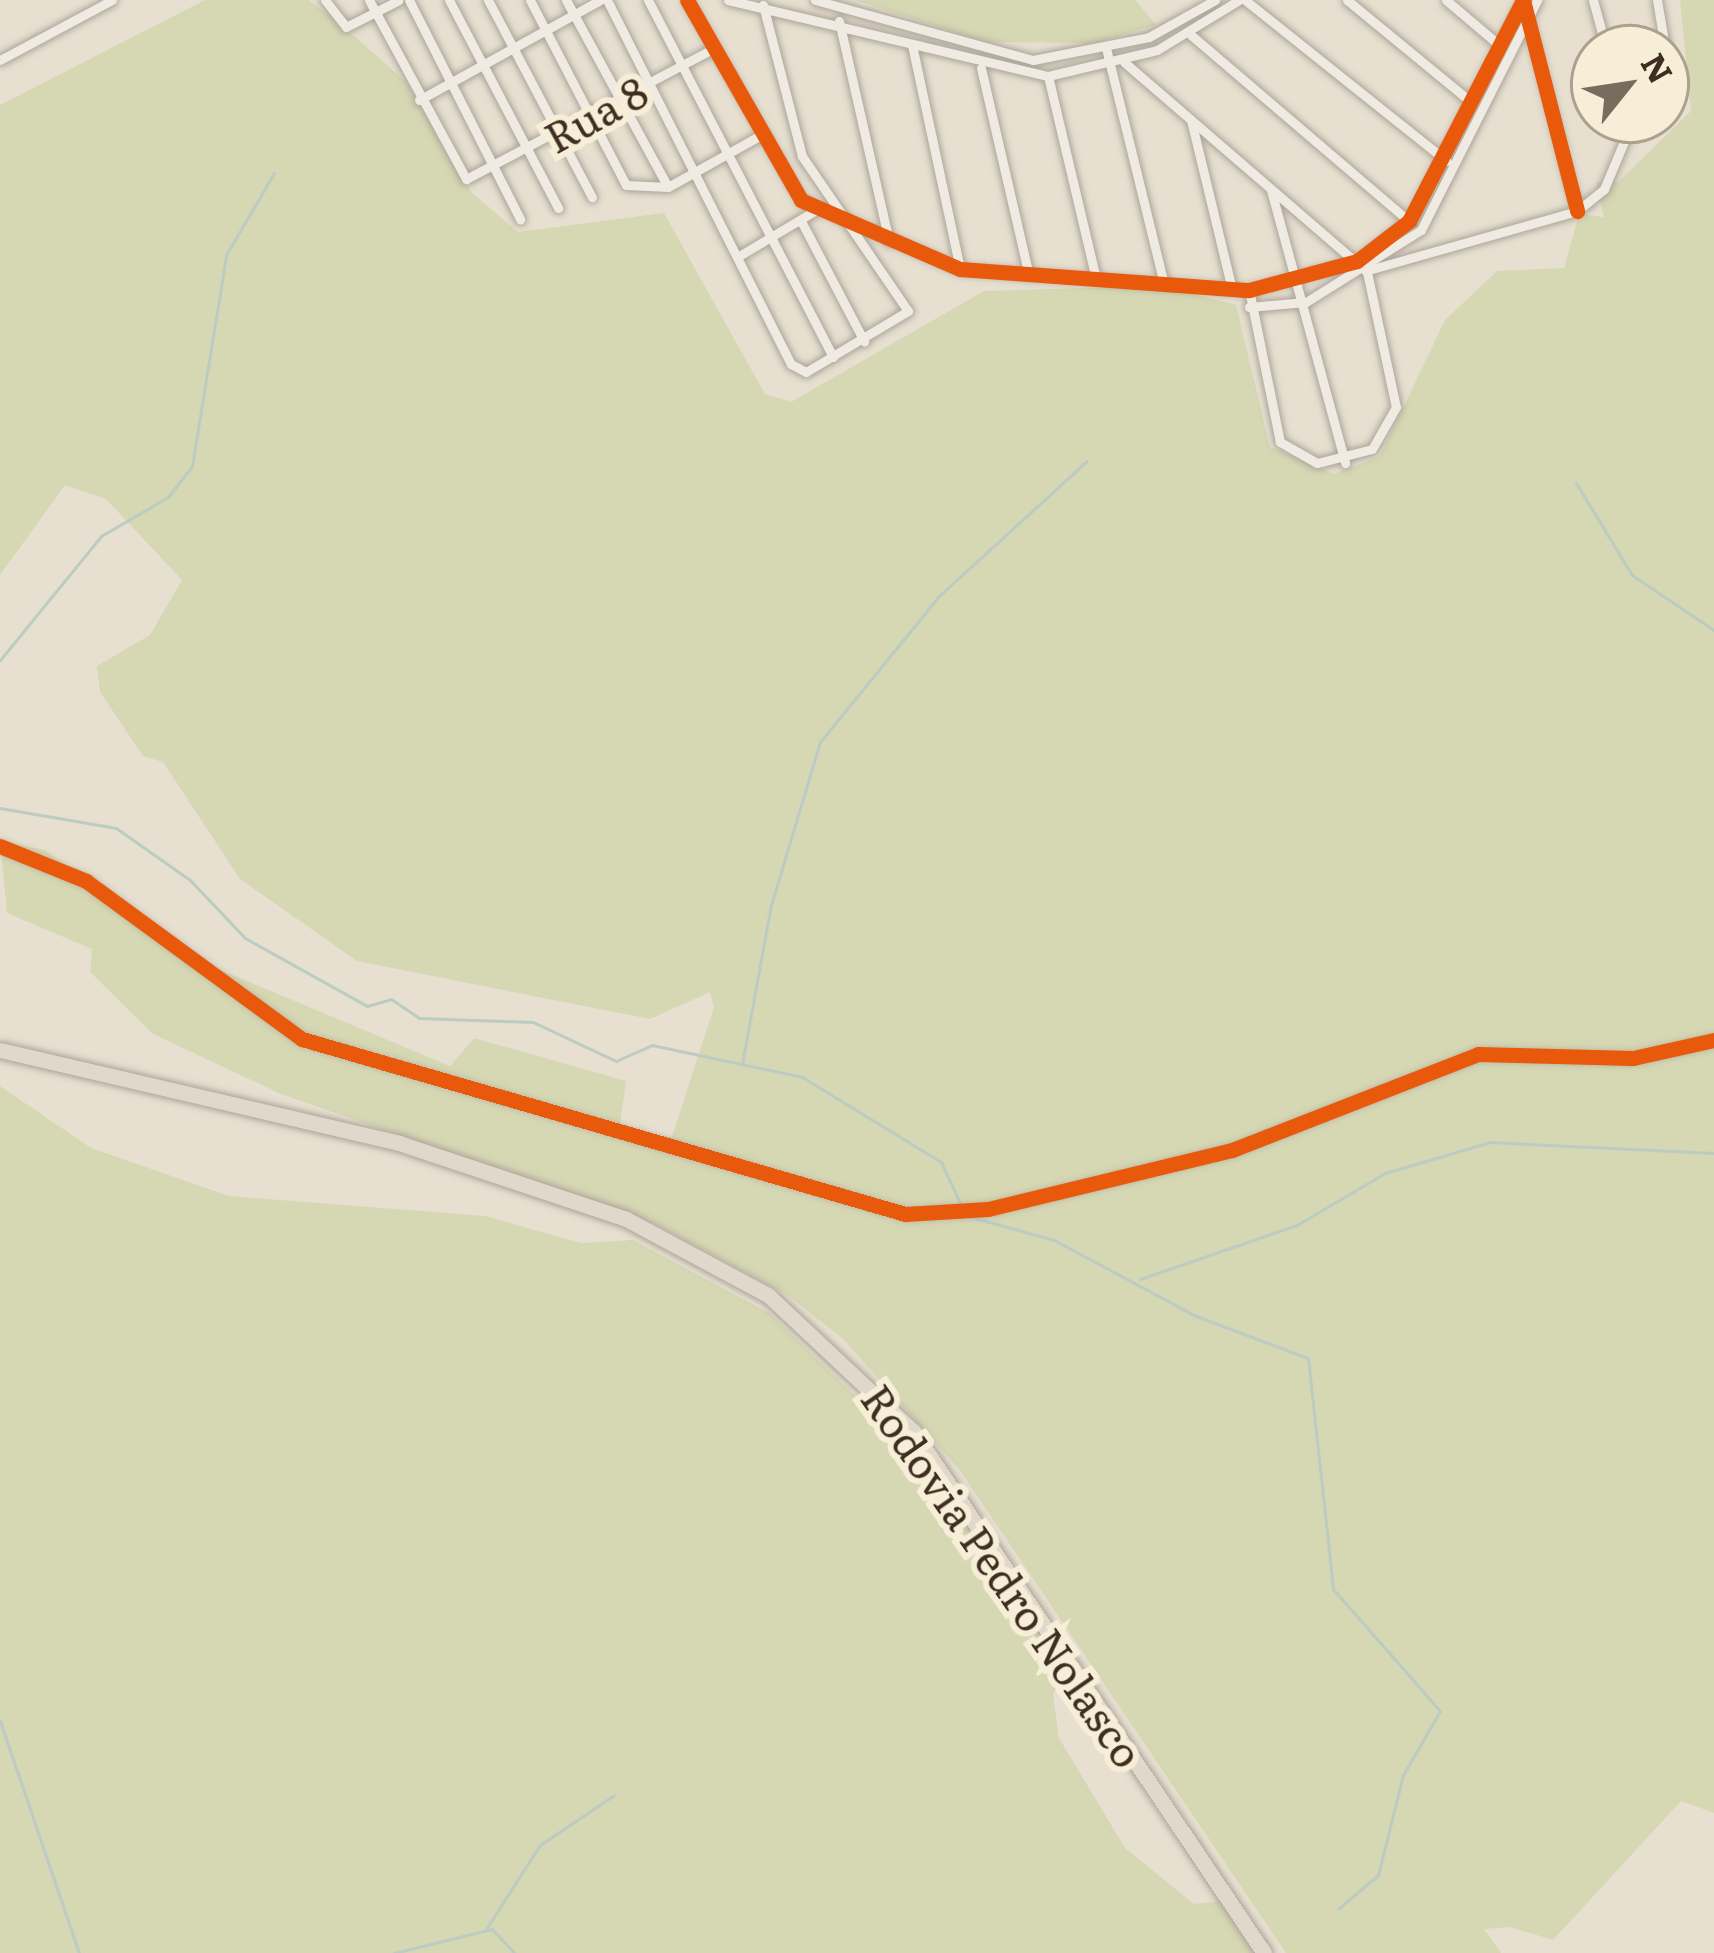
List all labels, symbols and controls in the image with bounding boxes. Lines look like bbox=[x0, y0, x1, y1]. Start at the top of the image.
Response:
north arrow bbox=[1570, 24, 1690, 144]
text: N bbox=[1631, 43, 1687, 91]
street label: Rua 8 bbox=[535, 64, 655, 162]
street label: Rodovia Pedro Nolasco bbox=[853, 1374, 1155, 1776]

